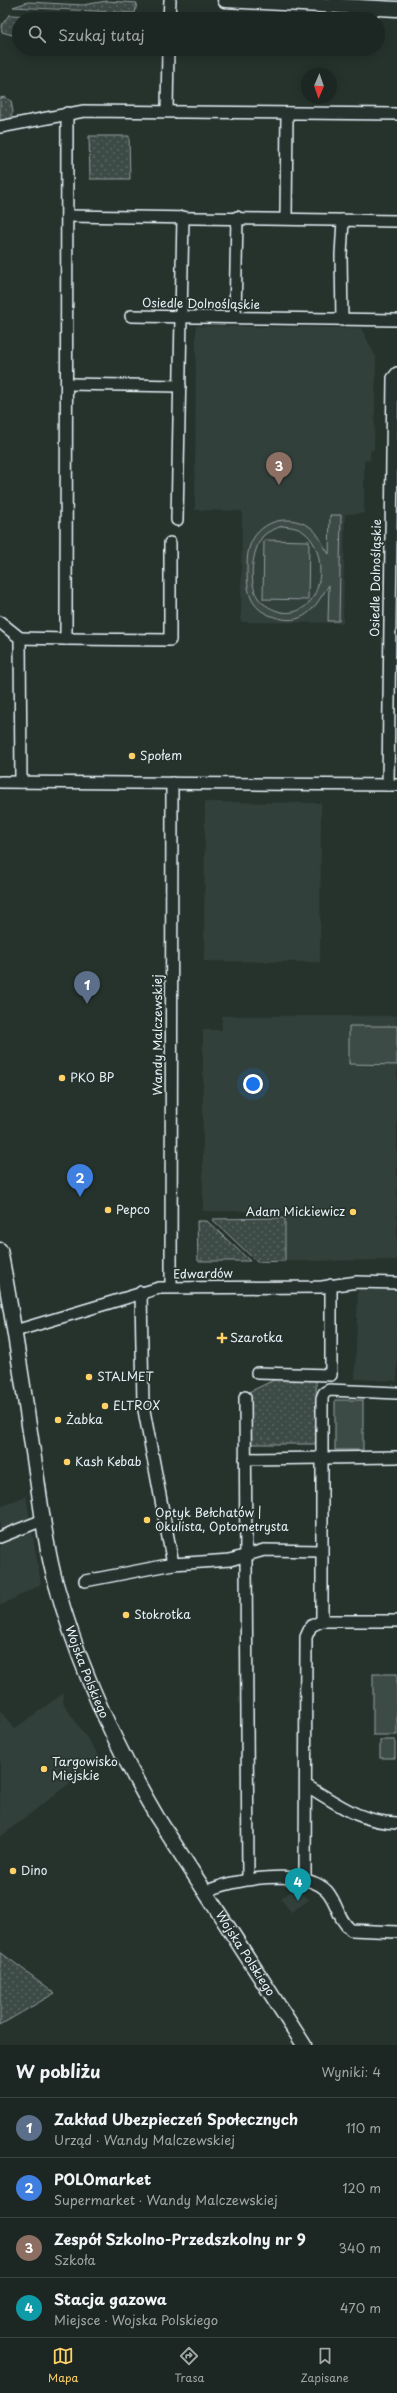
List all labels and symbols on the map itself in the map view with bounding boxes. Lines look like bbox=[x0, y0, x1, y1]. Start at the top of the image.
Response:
north arrow bbox=[301, 68, 337, 104]
street label: Osiedle Dolnośląskie bbox=[142, 293, 260, 313]
pin: 3 bbox=[266, 452, 292, 485]
street label: Osiedle Dolnośląskie bbox=[365, 519, 385, 637]
place label: Społem bbox=[140, 746, 182, 764]
marker: Społem bbox=[127, 751, 137, 761]
pin: 1 bbox=[74, 971, 100, 1004]
street label: Wandy Malczewskiej bbox=[148, 974, 166, 1096]
place label: PKO BP bbox=[70, 1068, 114, 1086]
marker: PKO BP bbox=[57, 1073, 67, 1083]
your location bbox=[243, 1074, 263, 1094]
pin: 2 bbox=[67, 1164, 93, 1197]
place label: Pepco bbox=[116, 1200, 150, 1218]
place label: Adam Mickiewicz bbox=[246, 1202, 345, 1220]
marker: Pepco bbox=[103, 1205, 113, 1215]
marker: Adam Mickiewicz bbox=[348, 1207, 358, 1217]
street label: Edwardów bbox=[173, 1263, 234, 1283]
place label: Szarotka bbox=[230, 1328, 283, 1346]
marker: Szarotka bbox=[217, 1333, 227, 1343]
place label: STALMET bbox=[97, 1367, 155, 1385]
marker: STALMET bbox=[84, 1372, 94, 1382]
place label: ELTROX bbox=[113, 1396, 160, 1414]
marker: ELTROX bbox=[100, 1401, 110, 1411]
place label: Żabka bbox=[66, 1410, 103, 1428]
marker: Żabka bbox=[53, 1415, 63, 1425]
place label: Kash Kebab bbox=[75, 1452, 141, 1470]
marker: Kash Kebab bbox=[62, 1457, 72, 1467]
place label: Optyk Bełchatów | Okulista, Optometrysta bbox=[155, 1503, 289, 1535]
marker: Optyk Bełchatów | Okulista, Optometrysta bbox=[142, 1515, 152, 1525]
place label: Stokrotka bbox=[134, 1605, 191, 1623]
marker: Stokrotka bbox=[121, 1610, 131, 1620]
street label: Wojska Polskiego bbox=[61, 1623, 114, 1721]
place label: Targowisko Miejskie bbox=[52, 1752, 118, 1784]
marker: Targowisko Miejskie bbox=[39, 1764, 49, 1774]
place label: Dino bbox=[21, 1861, 48, 1879]
marker: Dino bbox=[8, 1866, 18, 1876]
pin: 4 bbox=[285, 1868, 311, 1901]
street label: Wojska Polskiego bbox=[212, 1907, 280, 1999]

